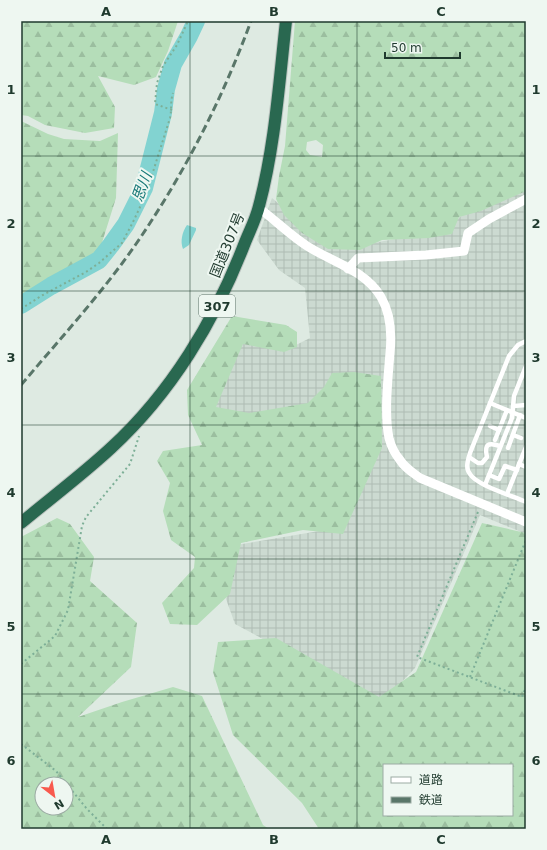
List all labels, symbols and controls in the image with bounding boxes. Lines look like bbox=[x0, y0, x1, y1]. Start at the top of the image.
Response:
text: A bbox=[101, 4, 111, 19]
text: B bbox=[269, 4, 279, 19]
text: C bbox=[436, 4, 446, 19]
scale bar bbox=[385, 34, 460, 60]
text: 50 m bbox=[391, 41, 422, 55]
text: 1 bbox=[6, 82, 16, 97]
text: 1 bbox=[531, 82, 541, 97]
water label: 思川 bbox=[128, 168, 156, 204]
street label: 国道307号 bbox=[207, 210, 247, 280]
text: 2 bbox=[6, 216, 16, 231]
text: 2 bbox=[531, 216, 541, 231]
road number: 307 bbox=[199, 295, 235, 317]
text: 3 bbox=[6, 350, 16, 365]
text: 3 bbox=[531, 350, 541, 365]
text: 4 bbox=[6, 485, 16, 500]
text: 4 bbox=[531, 485, 541, 500]
text: 5 bbox=[6, 619, 16, 634]
text: 5 bbox=[531, 619, 541, 634]
text: 6 bbox=[6, 753, 16, 768]
text: 6 bbox=[531, 753, 541, 768]
legend bbox=[383, 764, 513, 816]
text: 道路 bbox=[419, 773, 443, 787]
north arrow bbox=[34, 776, 74, 816]
text: 鉄道 bbox=[419, 793, 443, 807]
text: N bbox=[52, 796, 66, 812]
text: A bbox=[101, 832, 111, 847]
text: B bbox=[269, 832, 279, 847]
text: C bbox=[436, 832, 446, 847]

